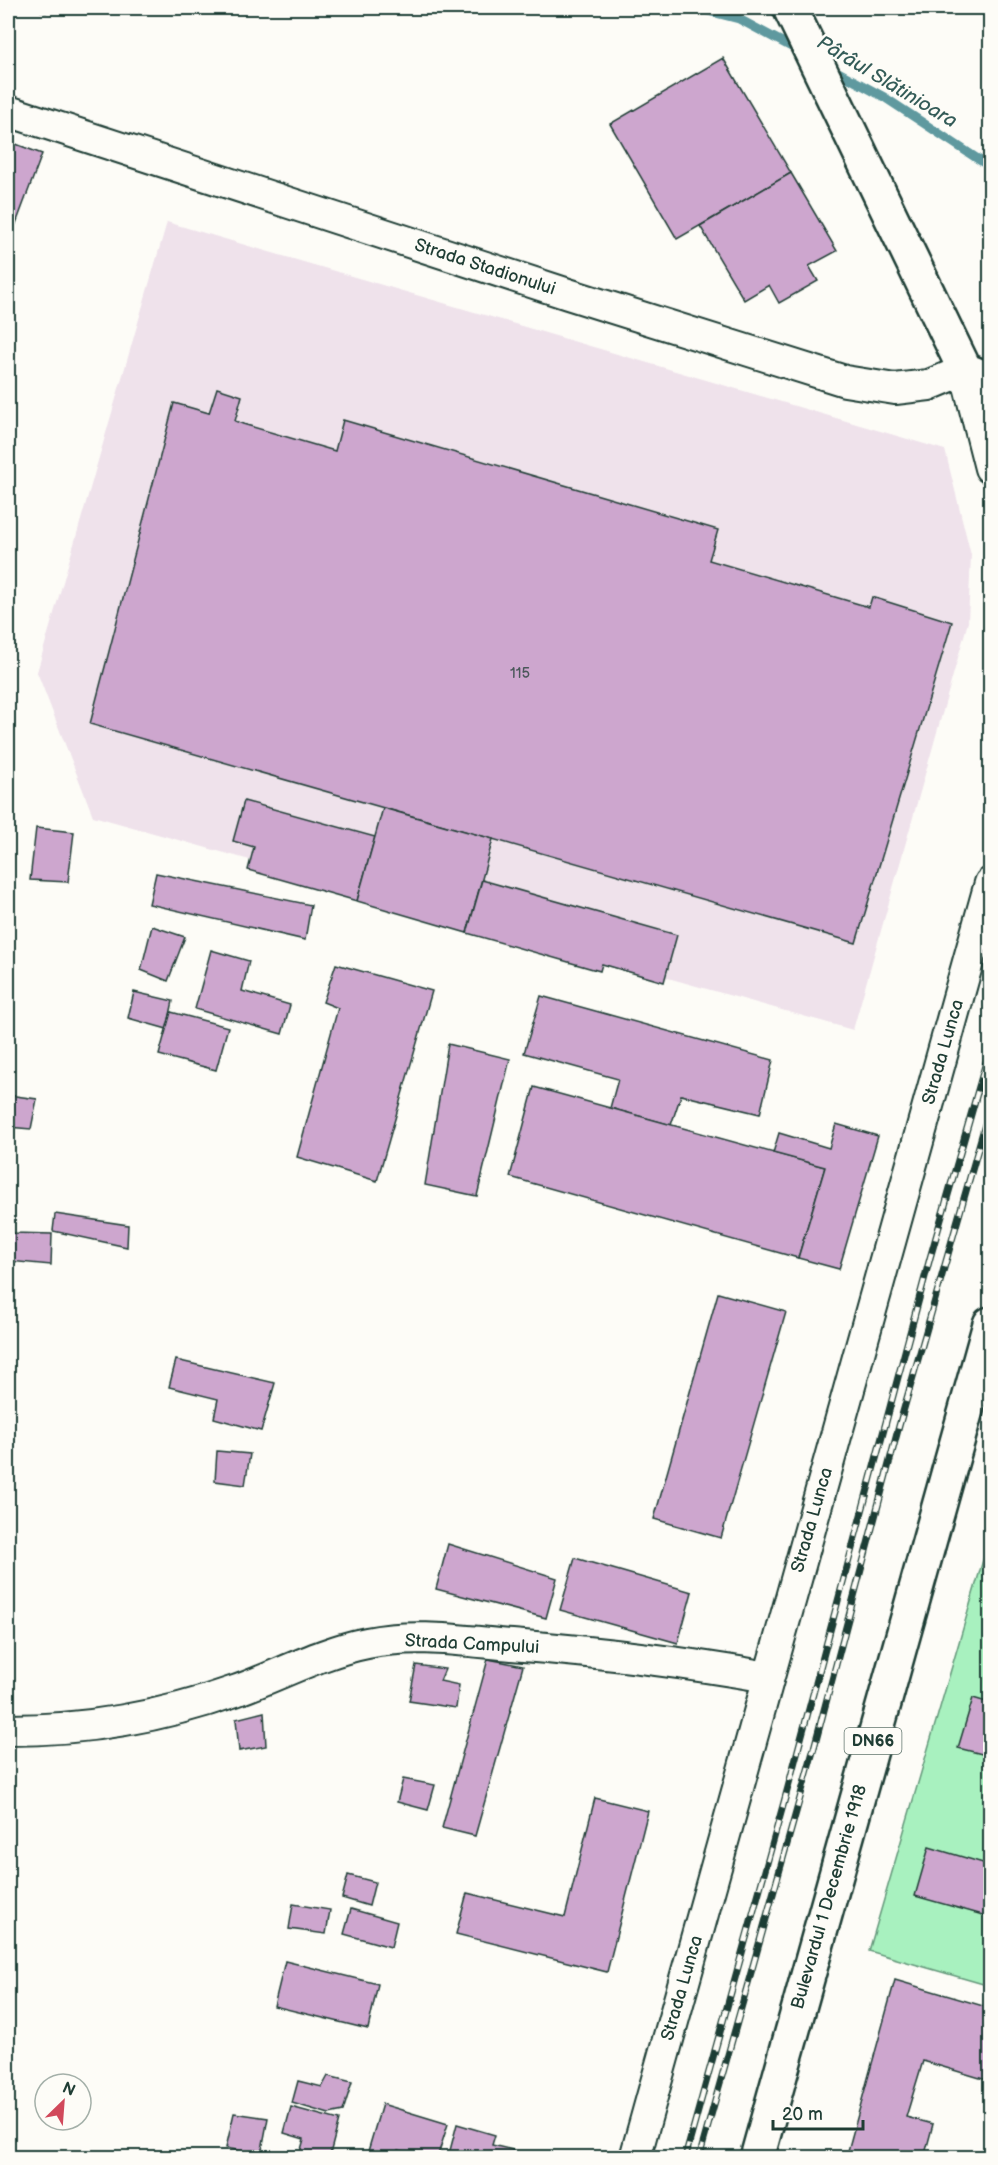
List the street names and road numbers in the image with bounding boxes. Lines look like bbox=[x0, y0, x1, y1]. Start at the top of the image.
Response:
street label: Strada Stadionului bbox=[412, 234, 558, 300]
street label: Strada Lunca bbox=[918, 997, 968, 1107]
street label: Strada Lunca bbox=[787, 1465, 837, 1575]
street label: Strada Campului bbox=[404, 1630, 540, 1658]
road number: DN66 bbox=[844, 1728, 902, 1754]
street label: Bulevardul 1 Decembrie 1918 bbox=[787, 1782, 871, 2012]
street label: Strada Lunca bbox=[657, 1933, 707, 2043]

